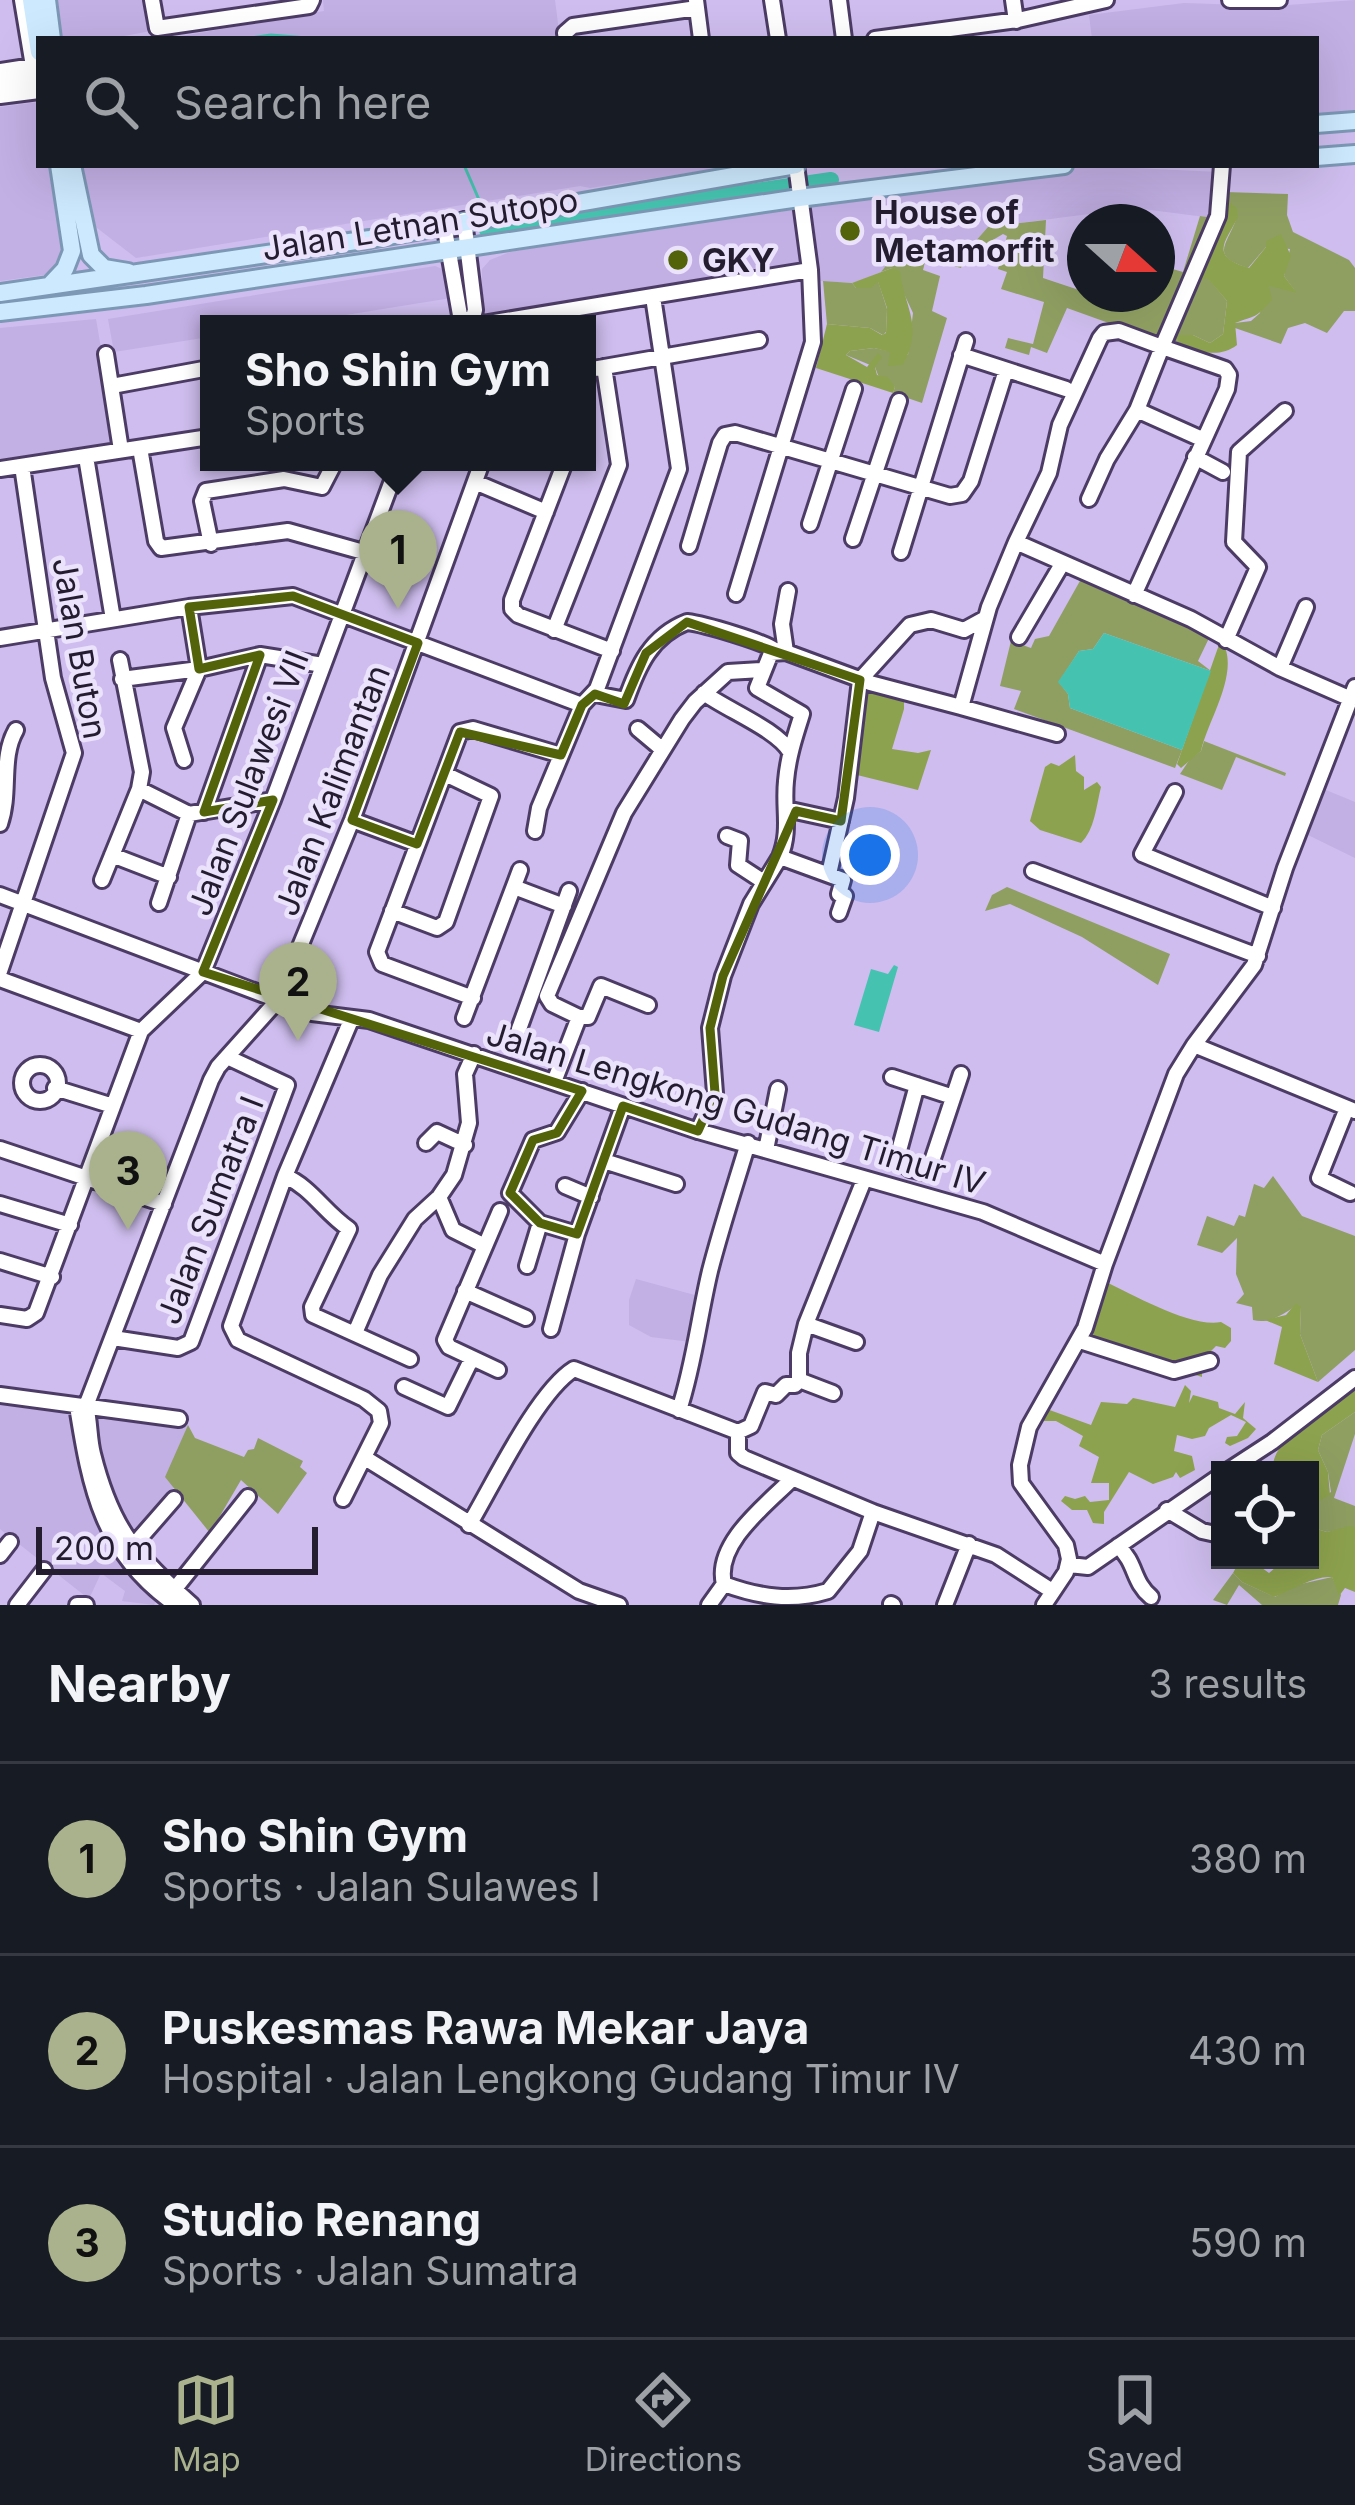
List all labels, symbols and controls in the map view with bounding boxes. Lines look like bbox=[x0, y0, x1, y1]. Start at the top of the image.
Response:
search box bbox=[36, 36, 1319, 168]
icon: search bbox=[78, 69, 144, 135]
text: Search here bbox=[174, 75, 431, 130]
street label: Jalan Letnan Sutopo bbox=[259, 179, 581, 269]
place label: House of Metamorfit bbox=[874, 192, 1055, 270]
north arrow bbox=[1067, 204, 1175, 312]
marker: House of Metamorfit bbox=[837, 218, 863, 244]
place label: GKY bbox=[702, 240, 775, 280]
marker: GKY bbox=[665, 247, 691, 273]
popup bbox=[200, 315, 596, 471]
text: Sho Shin Gym bbox=[245, 342, 551, 397]
text: Sports bbox=[245, 397, 366, 444]
pin: 1 bbox=[359, 510, 437, 609]
street label: Jalan Buton bbox=[44, 554, 116, 742]
street label: Jalan Sulawesi VII bbox=[179, 645, 317, 921]
street label: Jalan Kalimantan bbox=[266, 659, 398, 921]
your location bbox=[840, 825, 900, 885]
pin: 2 bbox=[259, 942, 337, 1041]
street label: Jalan Lengkong Gudang Timur IV bbox=[482, 1013, 990, 1203]
street label: Jalan Sumatra I bbox=[148, 1090, 272, 1330]
pin: 3 bbox=[89, 1131, 167, 1230]
map controls bbox=[1211, 1461, 1319, 1569]
button: locate bbox=[1211, 1461, 1319, 1569]
scale bar bbox=[36, 1521, 318, 1574]
text: 200 m bbox=[54, 1528, 154, 1568]
text: Nearby bbox=[48, 1653, 231, 1714]
text: 3 results bbox=[1149, 1660, 1307, 1707]
text: Sho Shin Gym bbox=[162, 1808, 468, 1863]
text: 1 bbox=[79, 1835, 95, 1882]
text: 380 m bbox=[1189, 1835, 1307, 1882]
text: Sports · Jalan Sulawes I bbox=[162, 1863, 601, 1910]
text: Puskesmas Rawa Mekar Jaya bbox=[162, 2000, 809, 2055]
text: 2 bbox=[75, 2027, 99, 2074]
text: 430 m bbox=[1188, 2027, 1307, 2074]
text: Hospital · Jalan Lengkong Gudang Timur IV bbox=[162, 2055, 960, 2102]
text: Studio Renang bbox=[162, 2192, 481, 2247]
text: 3 bbox=[74, 2219, 100, 2266]
text: 590 m bbox=[1189, 2219, 1307, 2266]
text: Sports · Jalan Sumatra bbox=[162, 2247, 579, 2294]
tab: Map bbox=[172, 2367, 241, 2479]
tab: Directions bbox=[585, 2367, 742, 2479]
tab: Saved bbox=[1086, 2367, 1183, 2479]

